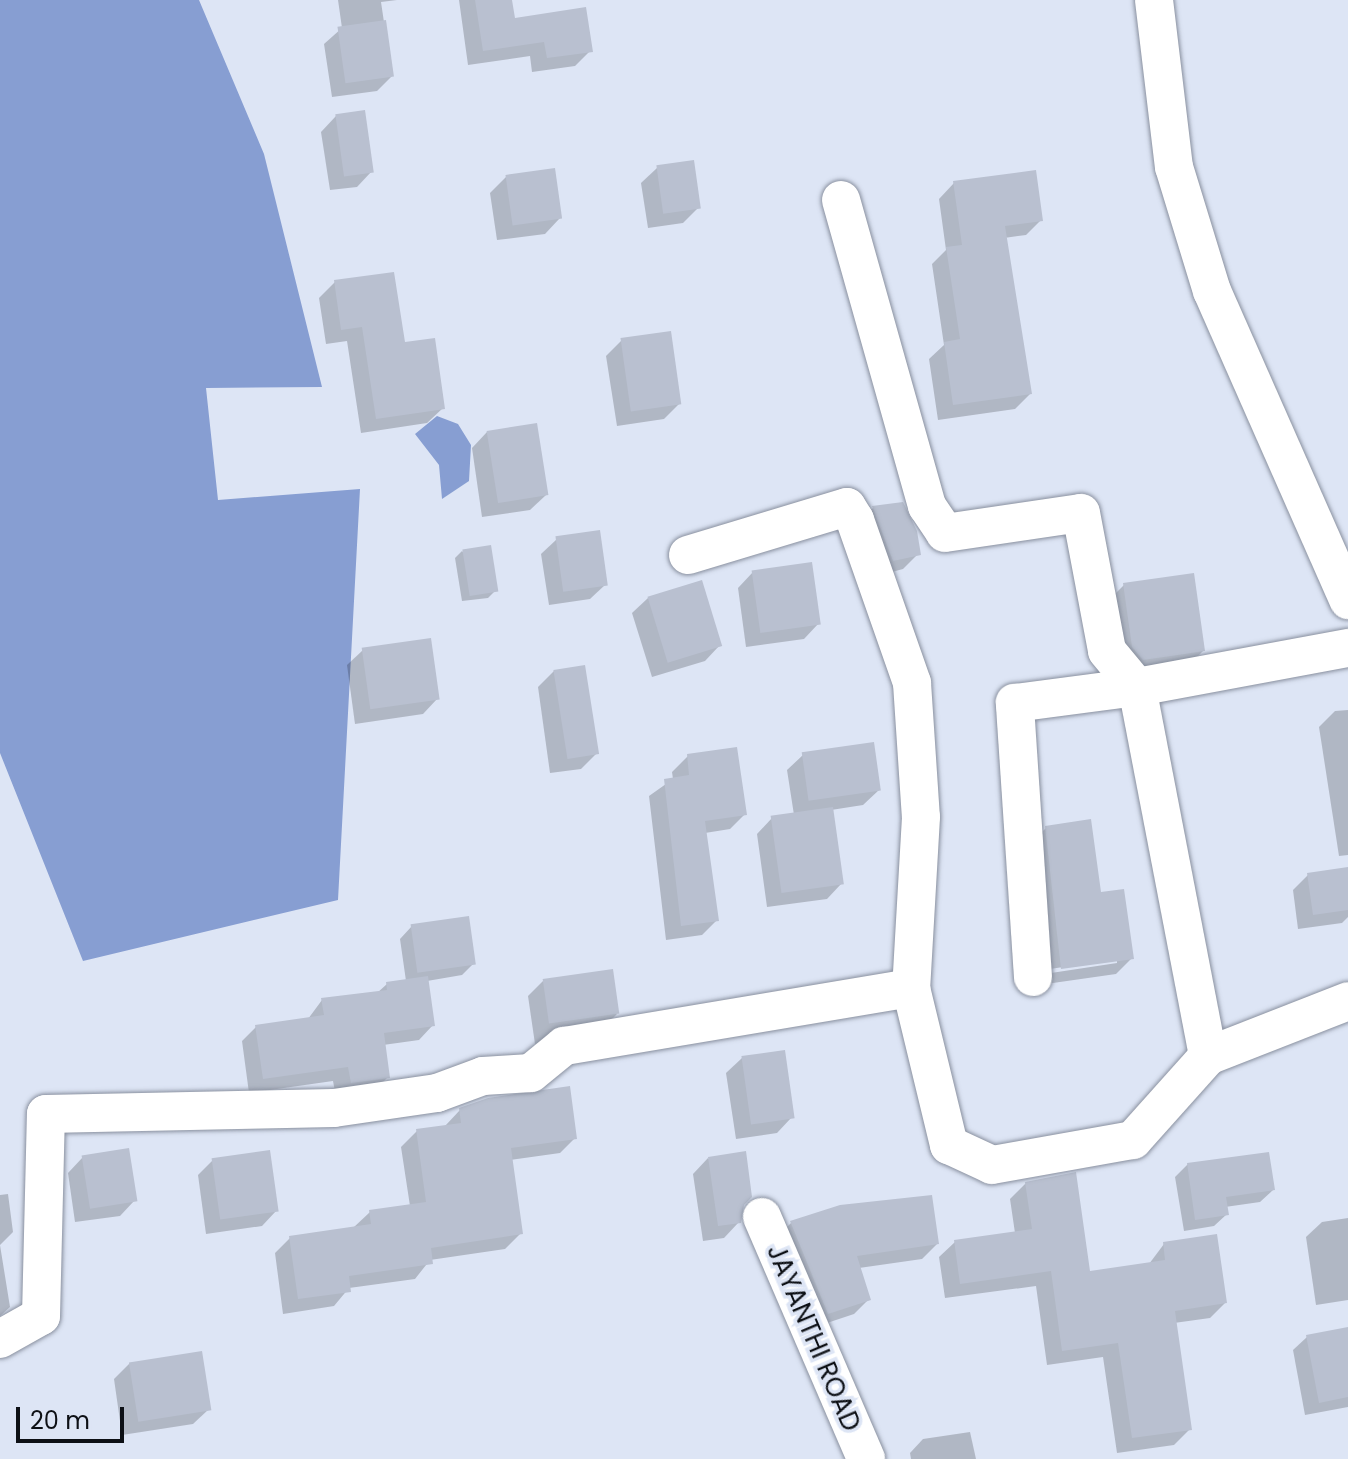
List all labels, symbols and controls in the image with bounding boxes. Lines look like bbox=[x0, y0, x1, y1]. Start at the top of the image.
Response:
street label: JAYANTHI ROAD bbox=[760, 1240, 866, 1436]
scale bar bbox=[20, 1391, 128, 1441]
text: 20 m bbox=[30, 1404, 90, 1437]

